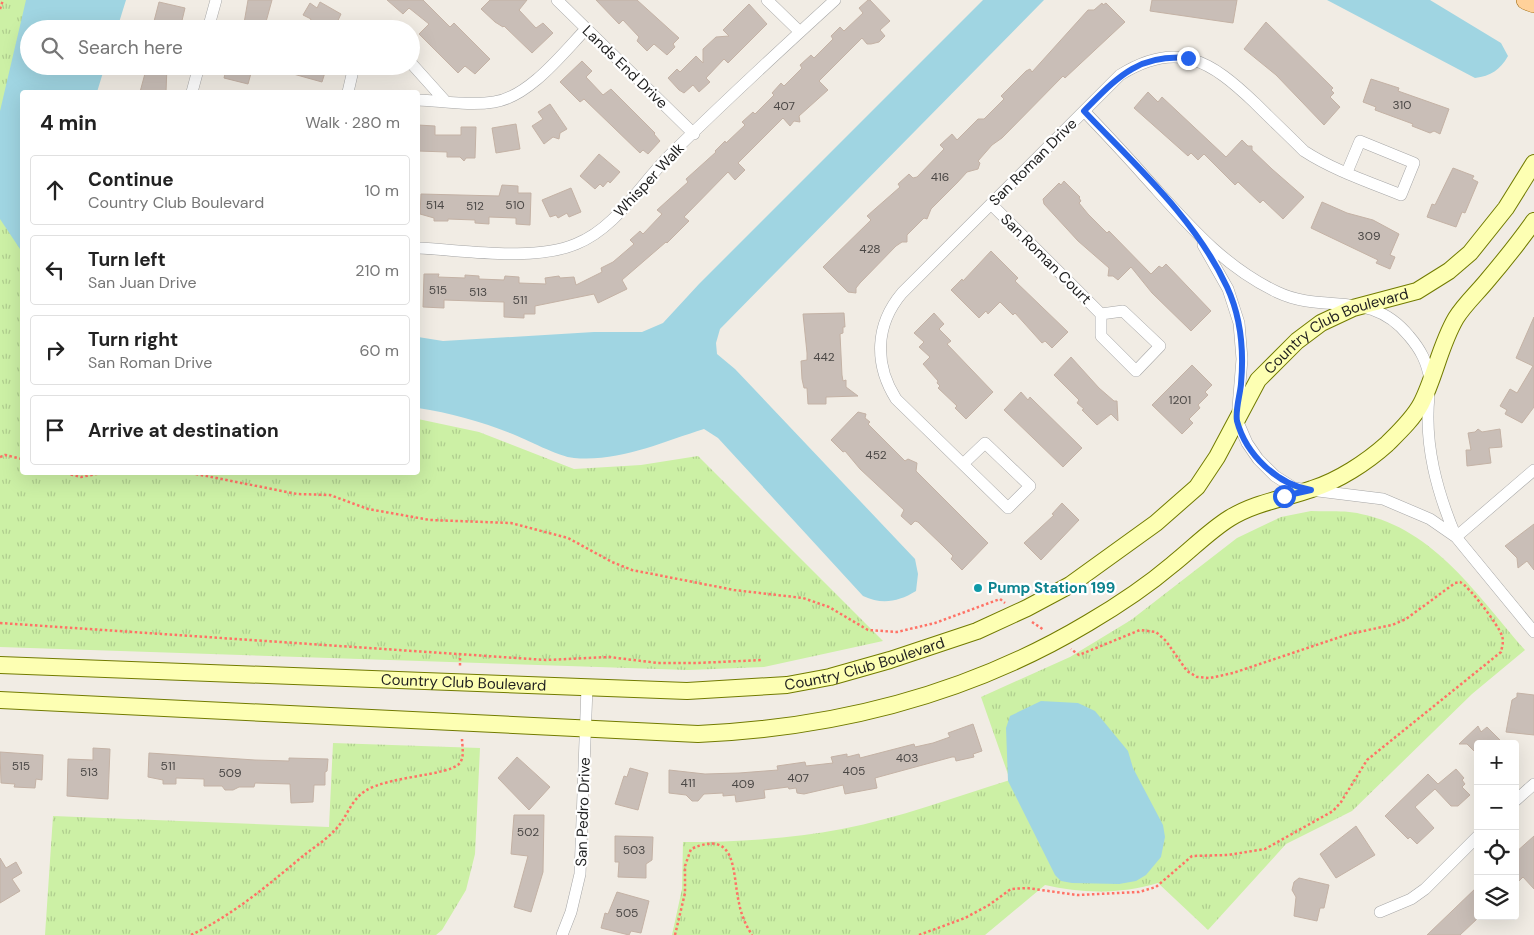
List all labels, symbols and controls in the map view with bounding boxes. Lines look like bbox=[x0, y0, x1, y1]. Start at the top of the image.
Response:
search box bbox=[20, 20, 420, 75]
street label: Lands End Drive bbox=[578, 21, 672, 113]
icon: search bbox=[38, 34, 66, 62]
text: Search here bbox=[78, 35, 183, 60]
route end bbox=[1177, 47, 1200, 70]
house number: 310 bbox=[1393, 97, 1411, 113]
house number: 407 bbox=[773, 98, 795, 114]
text: 4 min bbox=[40, 109, 97, 137]
text: Walk · 280 m bbox=[305, 112, 400, 133]
street label: San Roman Drive bbox=[985, 114, 1081, 210]
street label: Whisper Walk bbox=[609, 138, 689, 221]
text: Continue bbox=[88, 167, 174, 192]
house number: 416 bbox=[931, 169, 949, 185]
icon: ahead bbox=[41, 176, 69, 204]
text: 10 m bbox=[365, 180, 399, 201]
text: Country Club Boulevard bbox=[88, 192, 264, 213]
house number: 514 bbox=[426, 197, 444, 213]
house number: 510 bbox=[505, 197, 525, 213]
house number: 512 bbox=[466, 198, 484, 214]
street label: San Roman Court bbox=[996, 209, 1096, 309]
house number: 309 bbox=[1358, 228, 1380, 244]
house number: 428 bbox=[859, 241, 881, 257]
text: Turn left bbox=[88, 247, 166, 272]
icon: left bbox=[41, 256, 69, 284]
text: 210 m bbox=[355, 260, 399, 281]
text: San Juan Drive bbox=[88, 272, 197, 293]
house number: 515 bbox=[429, 282, 447, 298]
house number: 513 bbox=[469, 284, 487, 300]
street label: Country Club Boulevard bbox=[1260, 284, 1411, 378]
house number: 511 bbox=[513, 292, 527, 308]
text: Turn right bbox=[88, 327, 178, 352]
icon: right bbox=[41, 336, 69, 364]
text: 60 m bbox=[359, 340, 399, 361]
house number: 442 bbox=[813, 349, 835, 365]
text: San Roman Drive bbox=[88, 352, 212, 373]
house number: 1201 bbox=[1169, 392, 1191, 408]
icon: arrive bbox=[41, 416, 69, 444]
text: Arrive at destination bbox=[88, 418, 279, 443]
house number: 452 bbox=[865, 447, 887, 463]
route start bbox=[1273, 485, 1296, 508]
place label: Pump Station 199 bbox=[988, 578, 1115, 598]
marker: Pump Station 199 bbox=[972, 582, 984, 594]
street label: Country Club Boulevard bbox=[783, 633, 947, 695]
street label: Country Club Boulevard bbox=[381, 669, 547, 696]
map controls bbox=[1474, 740, 1519, 920]
button: + bbox=[1474, 740, 1519, 785]
house number: 403 bbox=[896, 750, 918, 766]
street label: San Pedro Drive bbox=[571, 757, 595, 867]
house number: 515 bbox=[12, 758, 30, 774]
house number: 511 bbox=[161, 758, 175, 774]
house number: 405 bbox=[843, 763, 865, 779]
house number: 513 bbox=[80, 764, 98, 780]
house number: 509 bbox=[218, 765, 242, 781]
house number: 407 bbox=[787, 770, 809, 786]
house number: 411 bbox=[681, 775, 695, 791]
house number: 409 bbox=[731, 776, 755, 792]
button: − bbox=[1474, 785, 1519, 830]
house number: 502 bbox=[517, 824, 539, 840]
button: locate bbox=[1474, 830, 1519, 875]
house number: 503 bbox=[623, 842, 645, 858]
button: layers bbox=[1474, 875, 1519, 920]
house number: 505 bbox=[616, 905, 638, 921]

